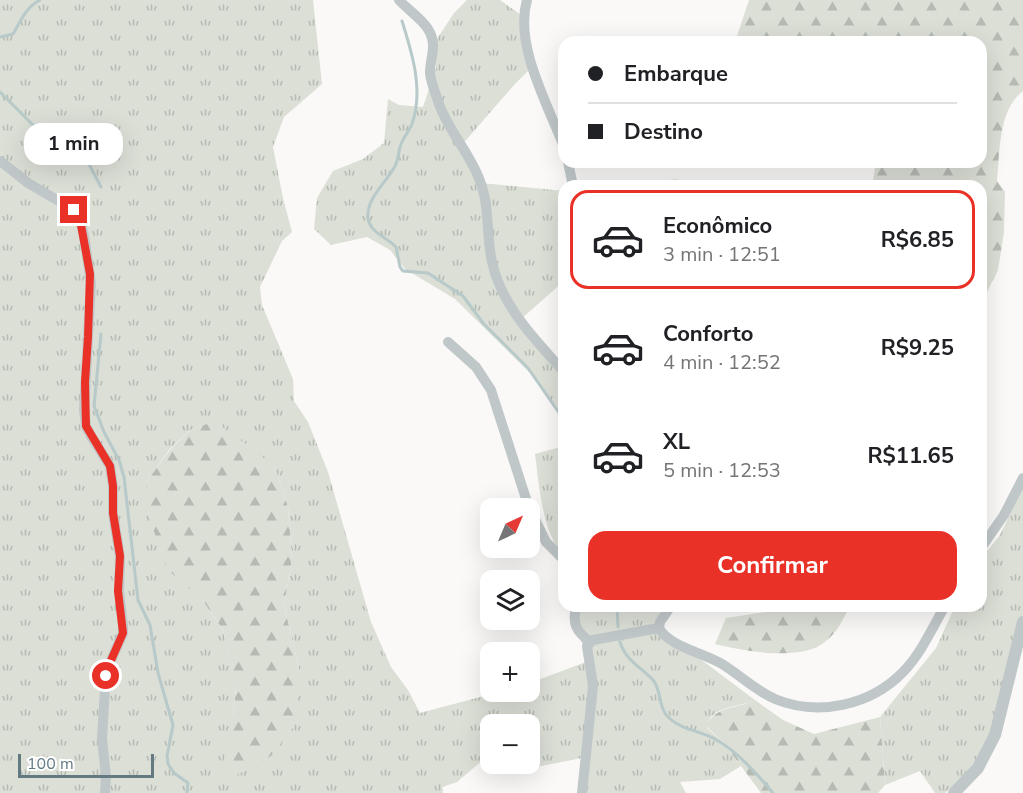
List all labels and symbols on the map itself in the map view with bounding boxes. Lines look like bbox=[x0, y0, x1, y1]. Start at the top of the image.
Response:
callout: 1 min bbox=[25, 123, 124, 165]
route end bbox=[60, 196, 87, 223]
north arrow bbox=[480, 498, 540, 558]
route start bbox=[92, 662, 119, 689]
scale bar bbox=[18, 751, 154, 778]

